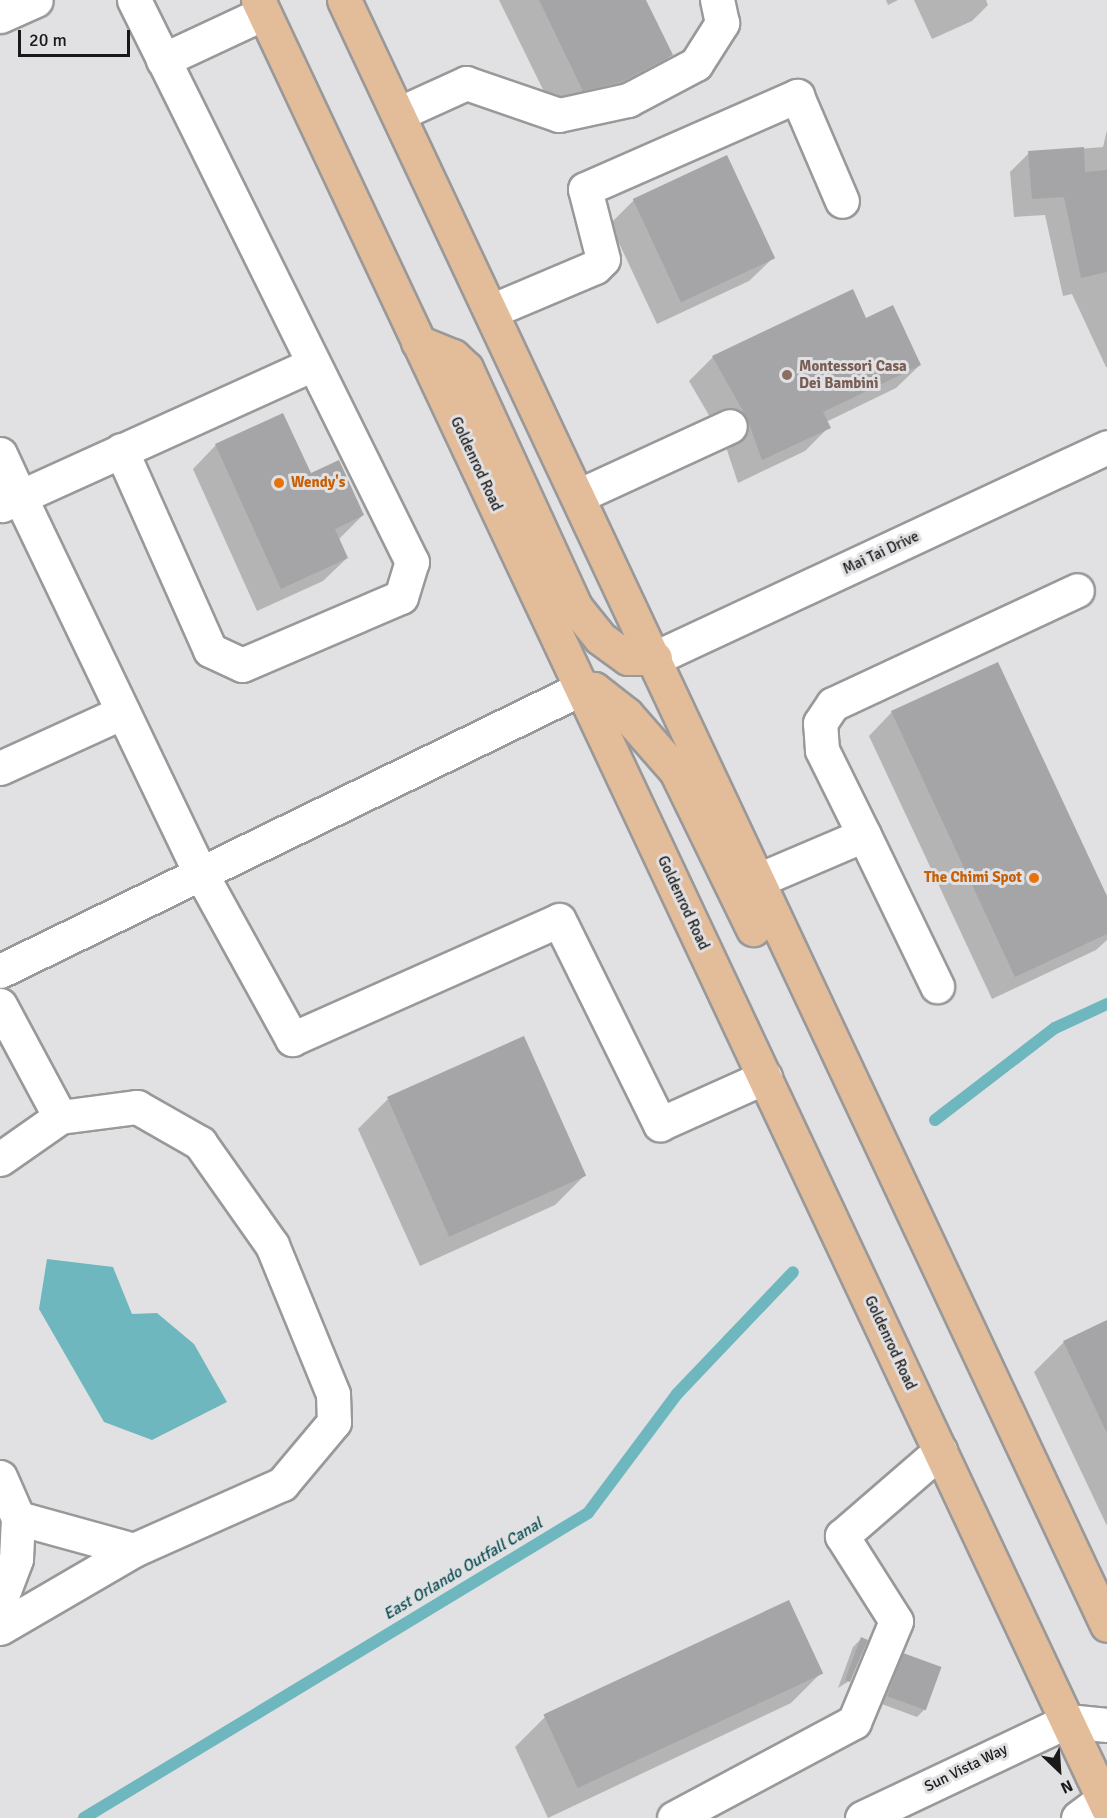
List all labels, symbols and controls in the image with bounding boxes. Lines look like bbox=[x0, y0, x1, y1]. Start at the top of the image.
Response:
scale bar bbox=[21, 18, 134, 56]
text: 20 m bbox=[29, 29, 67, 51]
place label: Montessori Casa Dei Bambini bbox=[799, 357, 907, 392]
marker: Montessori Casa Dei Bambini bbox=[780, 368, 794, 382]
street label: Goldenrod Road bbox=[446, 414, 506, 514]
place label: Wendy's bbox=[291, 474, 345, 492]
marker: Wendy's bbox=[272, 476, 286, 490]
street label: Mai Tai Drive bbox=[840, 528, 922, 578]
street label: Goldenrod Road bbox=[653, 853, 713, 953]
place label: The Chimi Spot bbox=[924, 869, 1022, 887]
marker: The Chimi Spot bbox=[1027, 871, 1041, 885]
street label: Goldenrod Road bbox=[860, 1293, 920, 1393]
water label: East Orlando Outfall Canal bbox=[380, 1514, 546, 1624]
street label: Sun Vista Way bbox=[922, 1740, 1010, 1796]
north arrow bbox=[1029, 1740, 1089, 1800]
text: N bbox=[1057, 1775, 1076, 1798]

